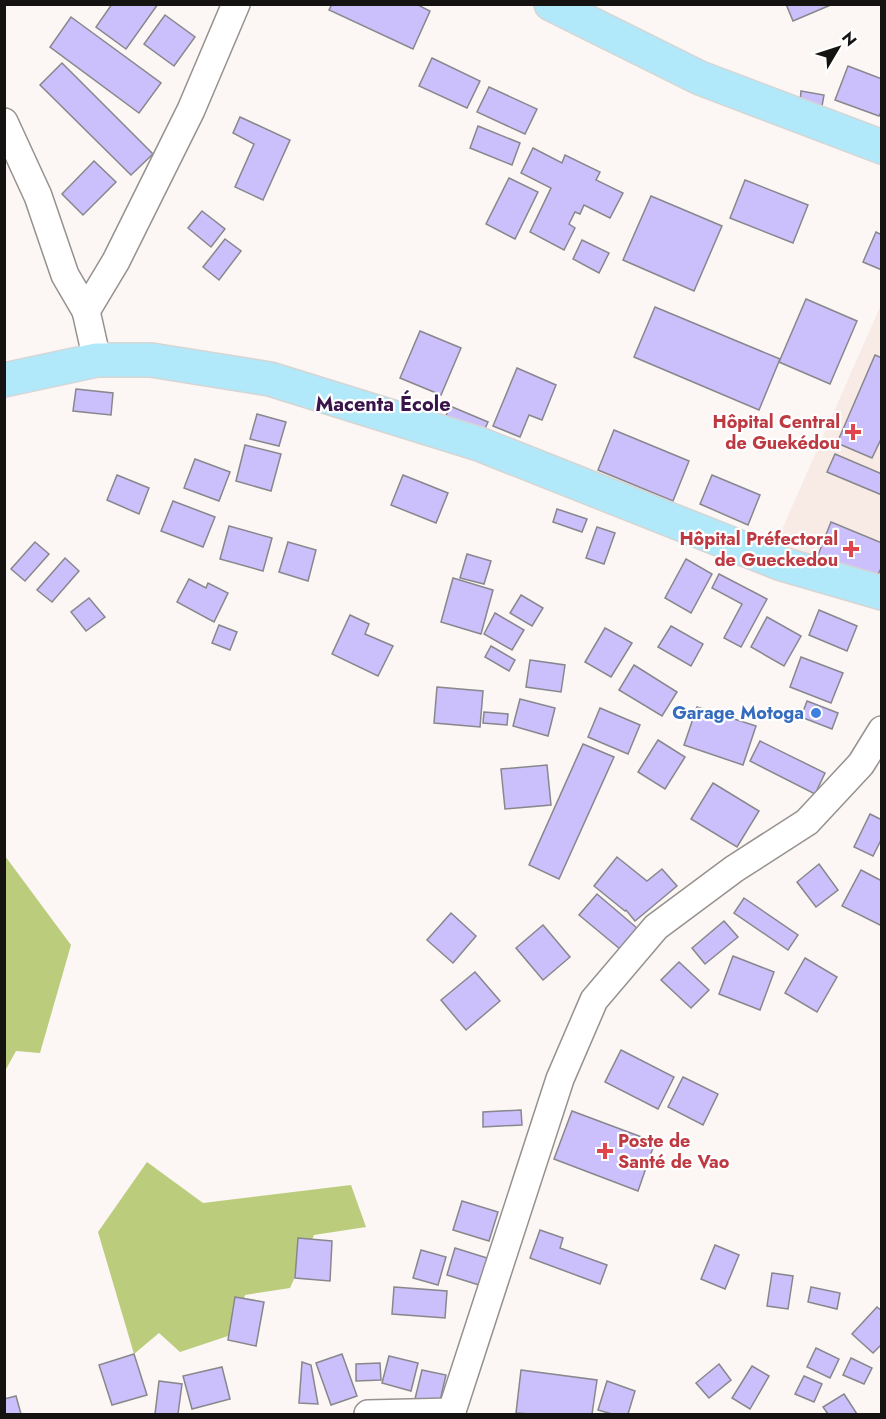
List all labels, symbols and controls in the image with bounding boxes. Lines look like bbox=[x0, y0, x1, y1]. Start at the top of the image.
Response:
north arrow bbox=[808, 18, 868, 78]
text: N bbox=[836, 27, 862, 51]
district label: Macenta École bbox=[315, 389, 451, 419]
place label: Hôpital Central de Guekédou bbox=[713, 409, 840, 456]
marker: Hôpital Central de Guekédou bbox=[844, 423, 862, 441]
place label: Hôpital Préfectoral de Gueckedou bbox=[679, 526, 838, 573]
marker: Hôpital Préfectoral de Gueckedou bbox=[842, 540, 860, 558]
place label: Garage Motoga bbox=[672, 700, 804, 726]
marker: Garage Motoga bbox=[809, 706, 823, 720]
place label: Poste de Santé de Vao bbox=[618, 1128, 730, 1175]
marker: Poste de Santé de Vao bbox=[596, 1142, 614, 1160]

